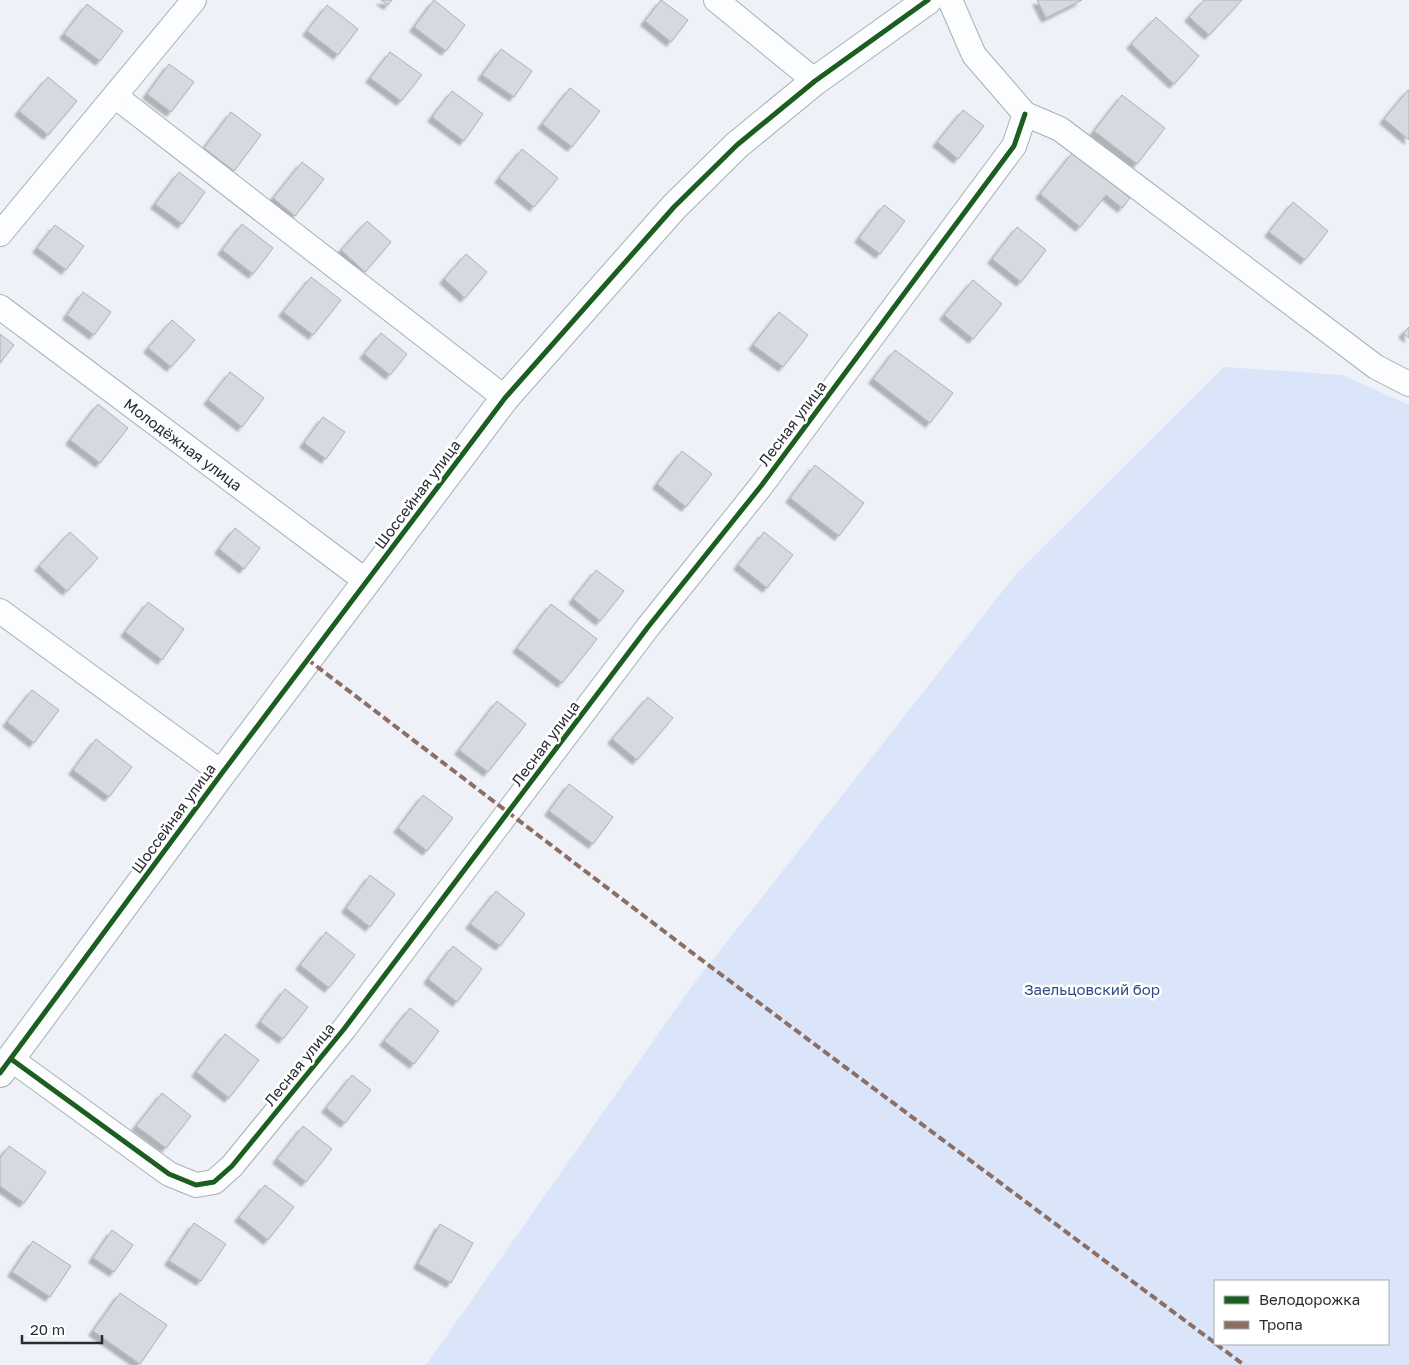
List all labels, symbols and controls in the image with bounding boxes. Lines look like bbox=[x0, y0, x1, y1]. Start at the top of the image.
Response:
street label: Лесная улица bbox=[754, 377, 830, 469]
street label: Молодёжная улица bbox=[121, 394, 246, 494]
street label: Шоссейная улица bbox=[370, 436, 464, 552]
street label: Лесная улица bbox=[507, 697, 583, 789]
street label: Шоссейная улица bbox=[127, 759, 219, 877]
park label: Заельцовский бор bbox=[1024, 980, 1160, 998]
street label: Лесная улица bbox=[260, 1019, 338, 1109]
legend bbox=[1214, 1280, 1389, 1345]
text: Велодорожка bbox=[1259, 1290, 1360, 1308]
scale bar bbox=[22, 1312, 102, 1344]
text: Тропа bbox=[1259, 1315, 1303, 1333]
text: 20 m bbox=[30, 1320, 65, 1338]

